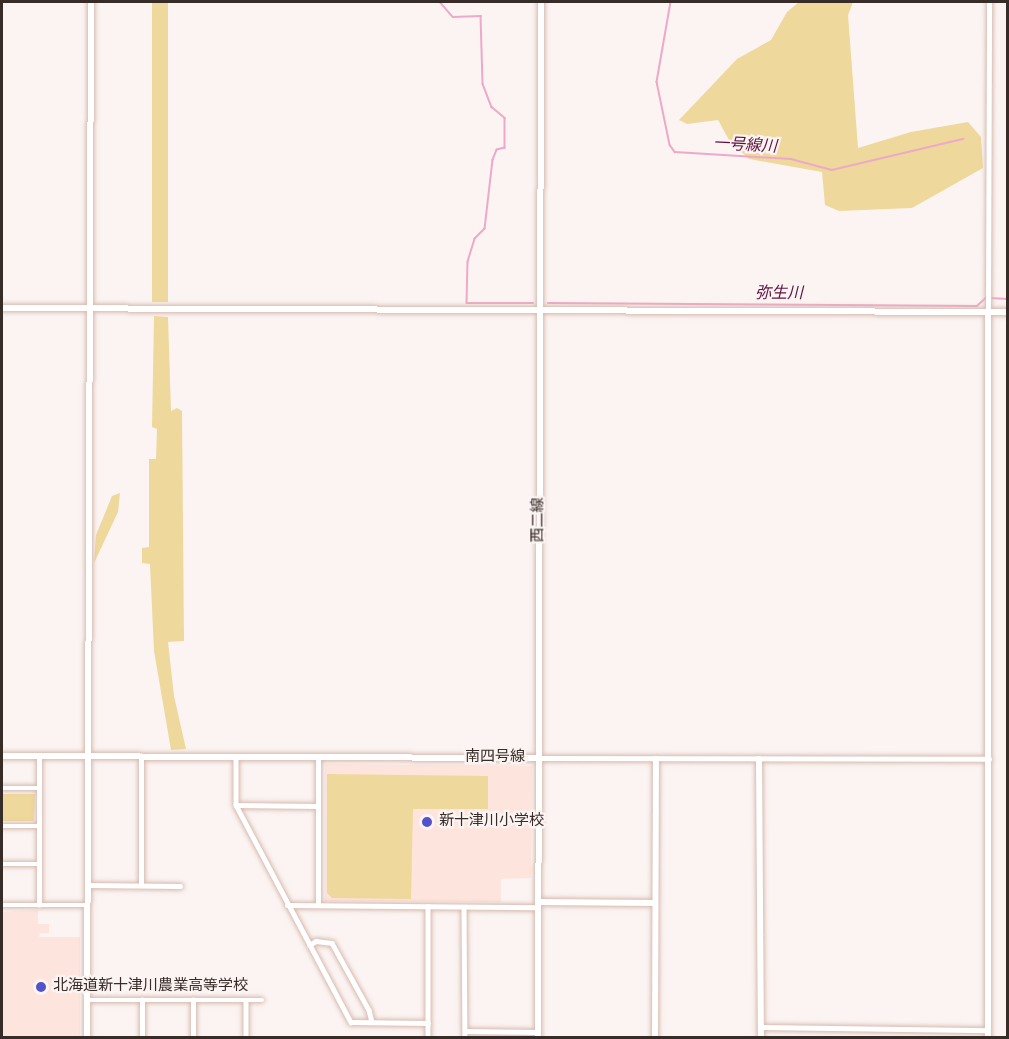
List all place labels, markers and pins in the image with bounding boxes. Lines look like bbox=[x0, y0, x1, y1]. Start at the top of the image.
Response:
place label: 新十津川小学校 bbox=[439, 813, 544, 831]
marker: 新十津川小学校 bbox=[420, 815, 434, 829]
place label: 北海道新十津川農業高等学校 bbox=[53, 978, 248, 996]
marker: 北海道新十津川農業高等学校 bbox=[34, 980, 48, 994]

